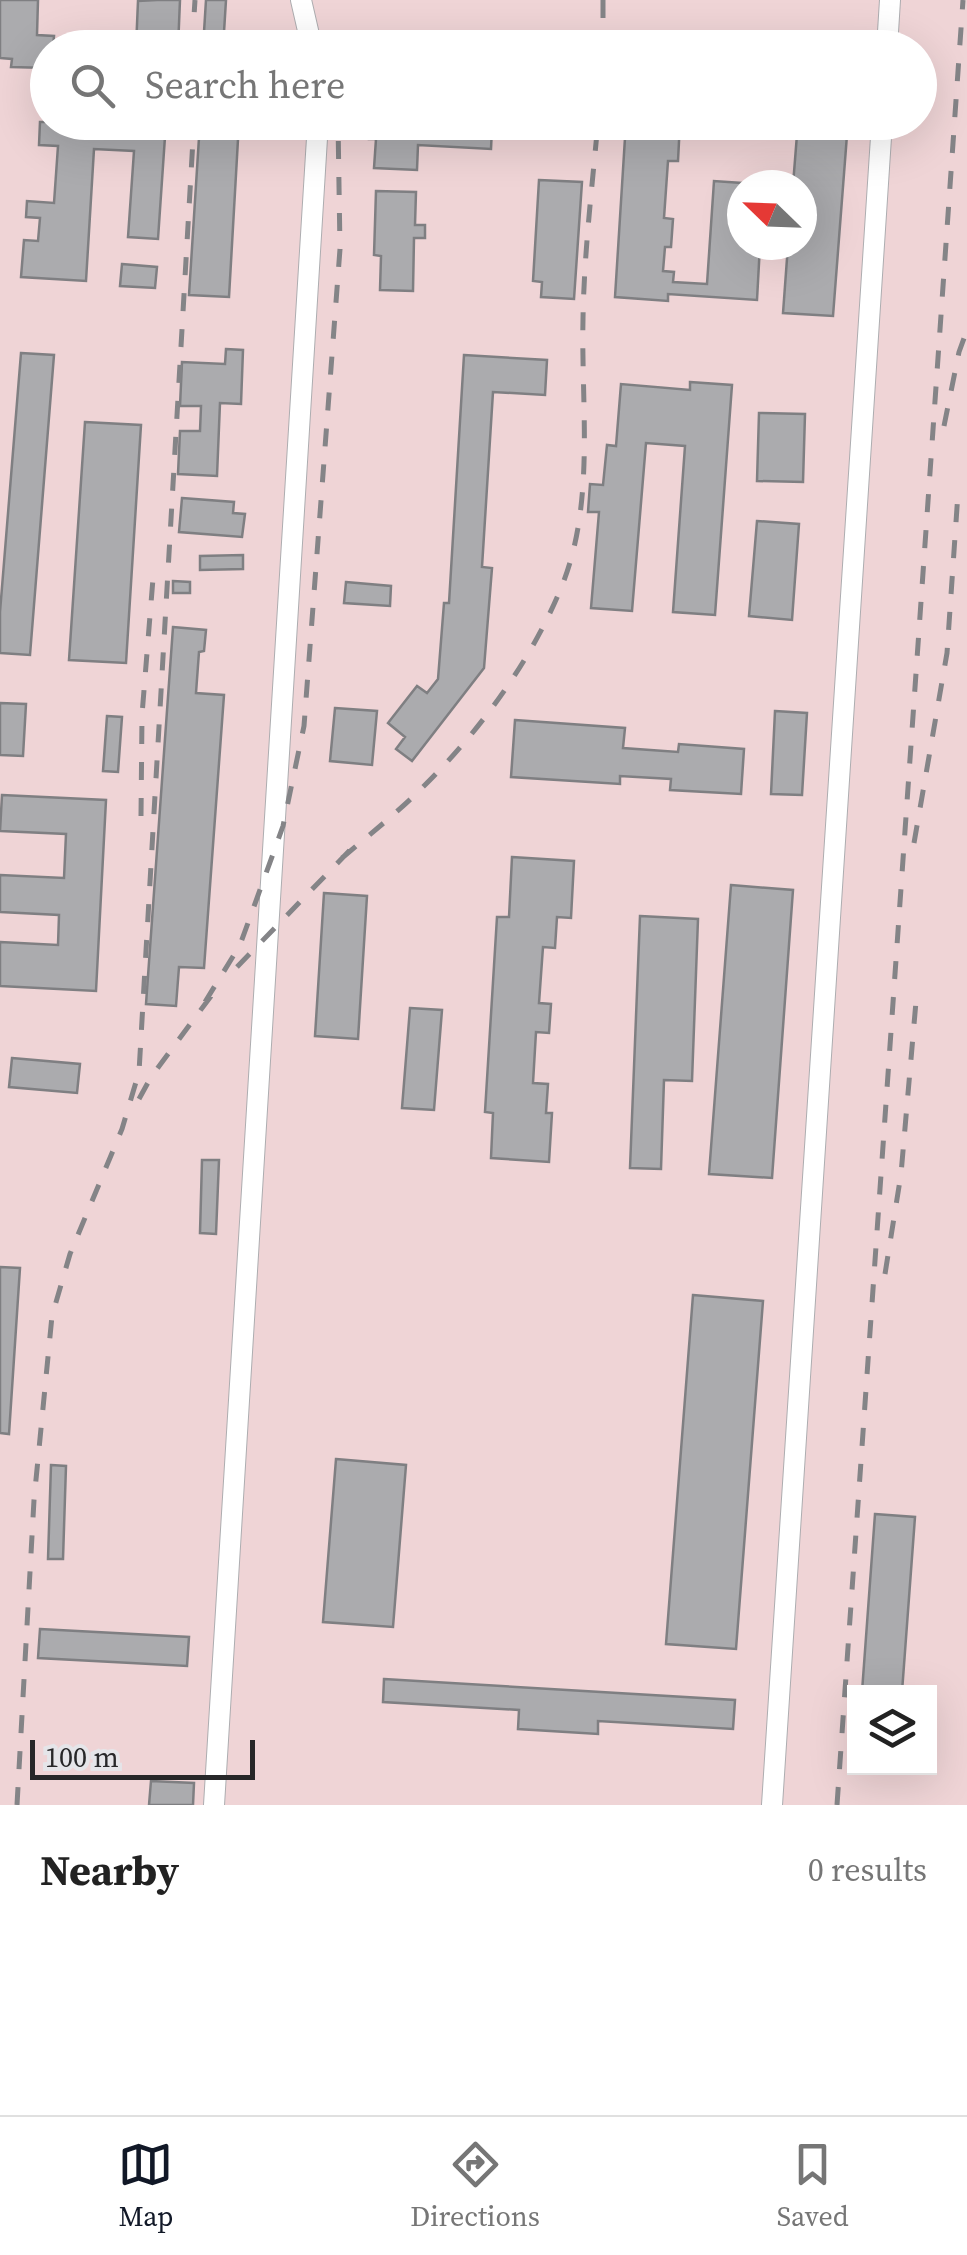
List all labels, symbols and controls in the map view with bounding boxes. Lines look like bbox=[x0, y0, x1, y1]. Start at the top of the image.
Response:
search box bbox=[30, 30, 937, 140]
icon: search bbox=[65, 58, 120, 113]
text: Search here bbox=[145, 59, 345, 111]
north arrow bbox=[727, 170, 817, 260]
map controls bbox=[847, 1685, 937, 1775]
button: layers bbox=[847, 1685, 937, 1775]
scale bar bbox=[30, 1735, 255, 1780]
text: 100 m bbox=[45, 1738, 119, 1776]
text: Nearby bbox=[40, 1841, 179, 1899]
text: 0 results bbox=[808, 1848, 927, 1892]
tab: Map bbox=[118, 2137, 173, 2235]
tab: Directions bbox=[410, 2137, 540, 2235]
tab: Saved bbox=[777, 2137, 849, 2235]

